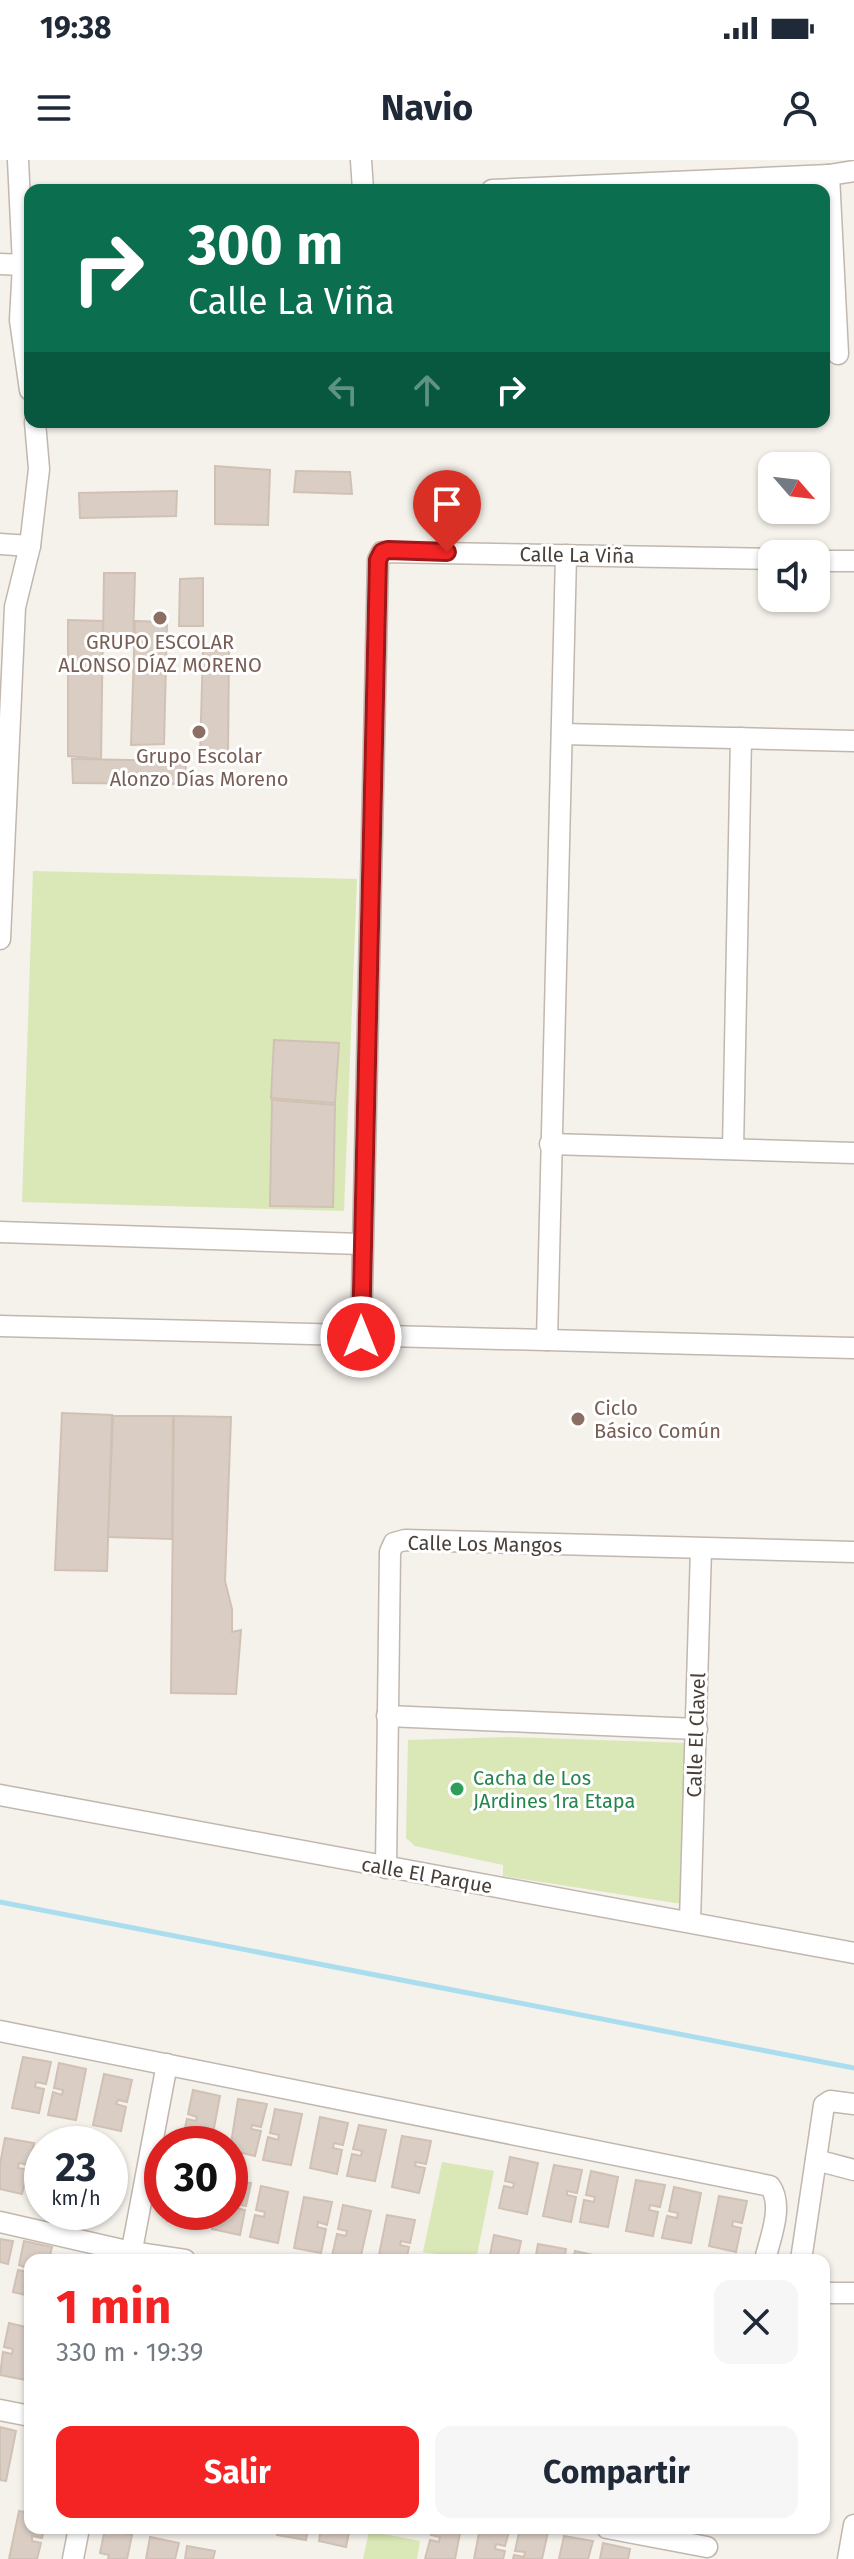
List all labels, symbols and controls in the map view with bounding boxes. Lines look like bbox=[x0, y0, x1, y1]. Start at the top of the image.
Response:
text: 19:38 bbox=[40, 10, 111, 46]
icon: menu bbox=[32, 86, 76, 130]
text: Navio bbox=[381, 86, 473, 130]
icon: person bbox=[778, 86, 822, 130]
text: 300 m bbox=[188, 212, 343, 279]
icon: right bbox=[56, 216, 160, 320]
text: Calle La Viña bbox=[188, 280, 395, 324]
icon: left bbox=[321, 368, 365, 412]
icon: ahead bbox=[405, 368, 449, 412]
icon: right bbox=[489, 368, 533, 412]
north arrow bbox=[758, 452, 830, 524]
map controls bbox=[758, 452, 830, 612]
pin bbox=[413, 470, 481, 552]
icon: arrive bbox=[425, 482, 469, 526]
button: sound bbox=[758, 540, 830, 612]
street label: Calle La Viña bbox=[519, 542, 635, 568]
marker: GRUPO ESCOLAR ALONSO DÍAZ MORENO bbox=[151, 609, 169, 627]
place label: GRUPO ESCOLAR ALONSO DÍAZ MORENO bbox=[58, 630, 262, 677]
marker: Grupo Escolar Alonzo Días Moreno bbox=[190, 723, 208, 741]
place label: Grupo Escolar Alonzo Días Moreno bbox=[110, 744, 288, 791]
position arrow bbox=[319, 1295, 403, 1379]
place label: Ciclo Básico Común bbox=[594, 1396, 721, 1443]
marker: Ciclo Básico Común bbox=[569, 1410, 587, 1428]
street label: Calle Los Mangos bbox=[408, 1531, 562, 1557]
street label: Calle El Clavel bbox=[682, 1672, 710, 1798]
place label: Cacha de Los JArdines 1ra Etapa bbox=[473, 1766, 635, 1813]
marker: Cacha de Los JArdines 1ra Etapa bbox=[448, 1780, 466, 1798]
street label: calle El Parque bbox=[360, 1852, 494, 1898]
speed limit sign: 30 bbox=[144, 2126, 248, 2230]
text: 23 bbox=[55, 2144, 97, 2192]
text: km/h bbox=[51, 2186, 101, 2210]
text: 1 min bbox=[56, 2278, 171, 2336]
button: close bbox=[714, 2280, 798, 2364]
text: 330 m · 19:39 bbox=[56, 2337, 203, 2368]
button: Salir bbox=[56, 2426, 419, 2518]
button: Compartir bbox=[435, 2426, 798, 2518]

